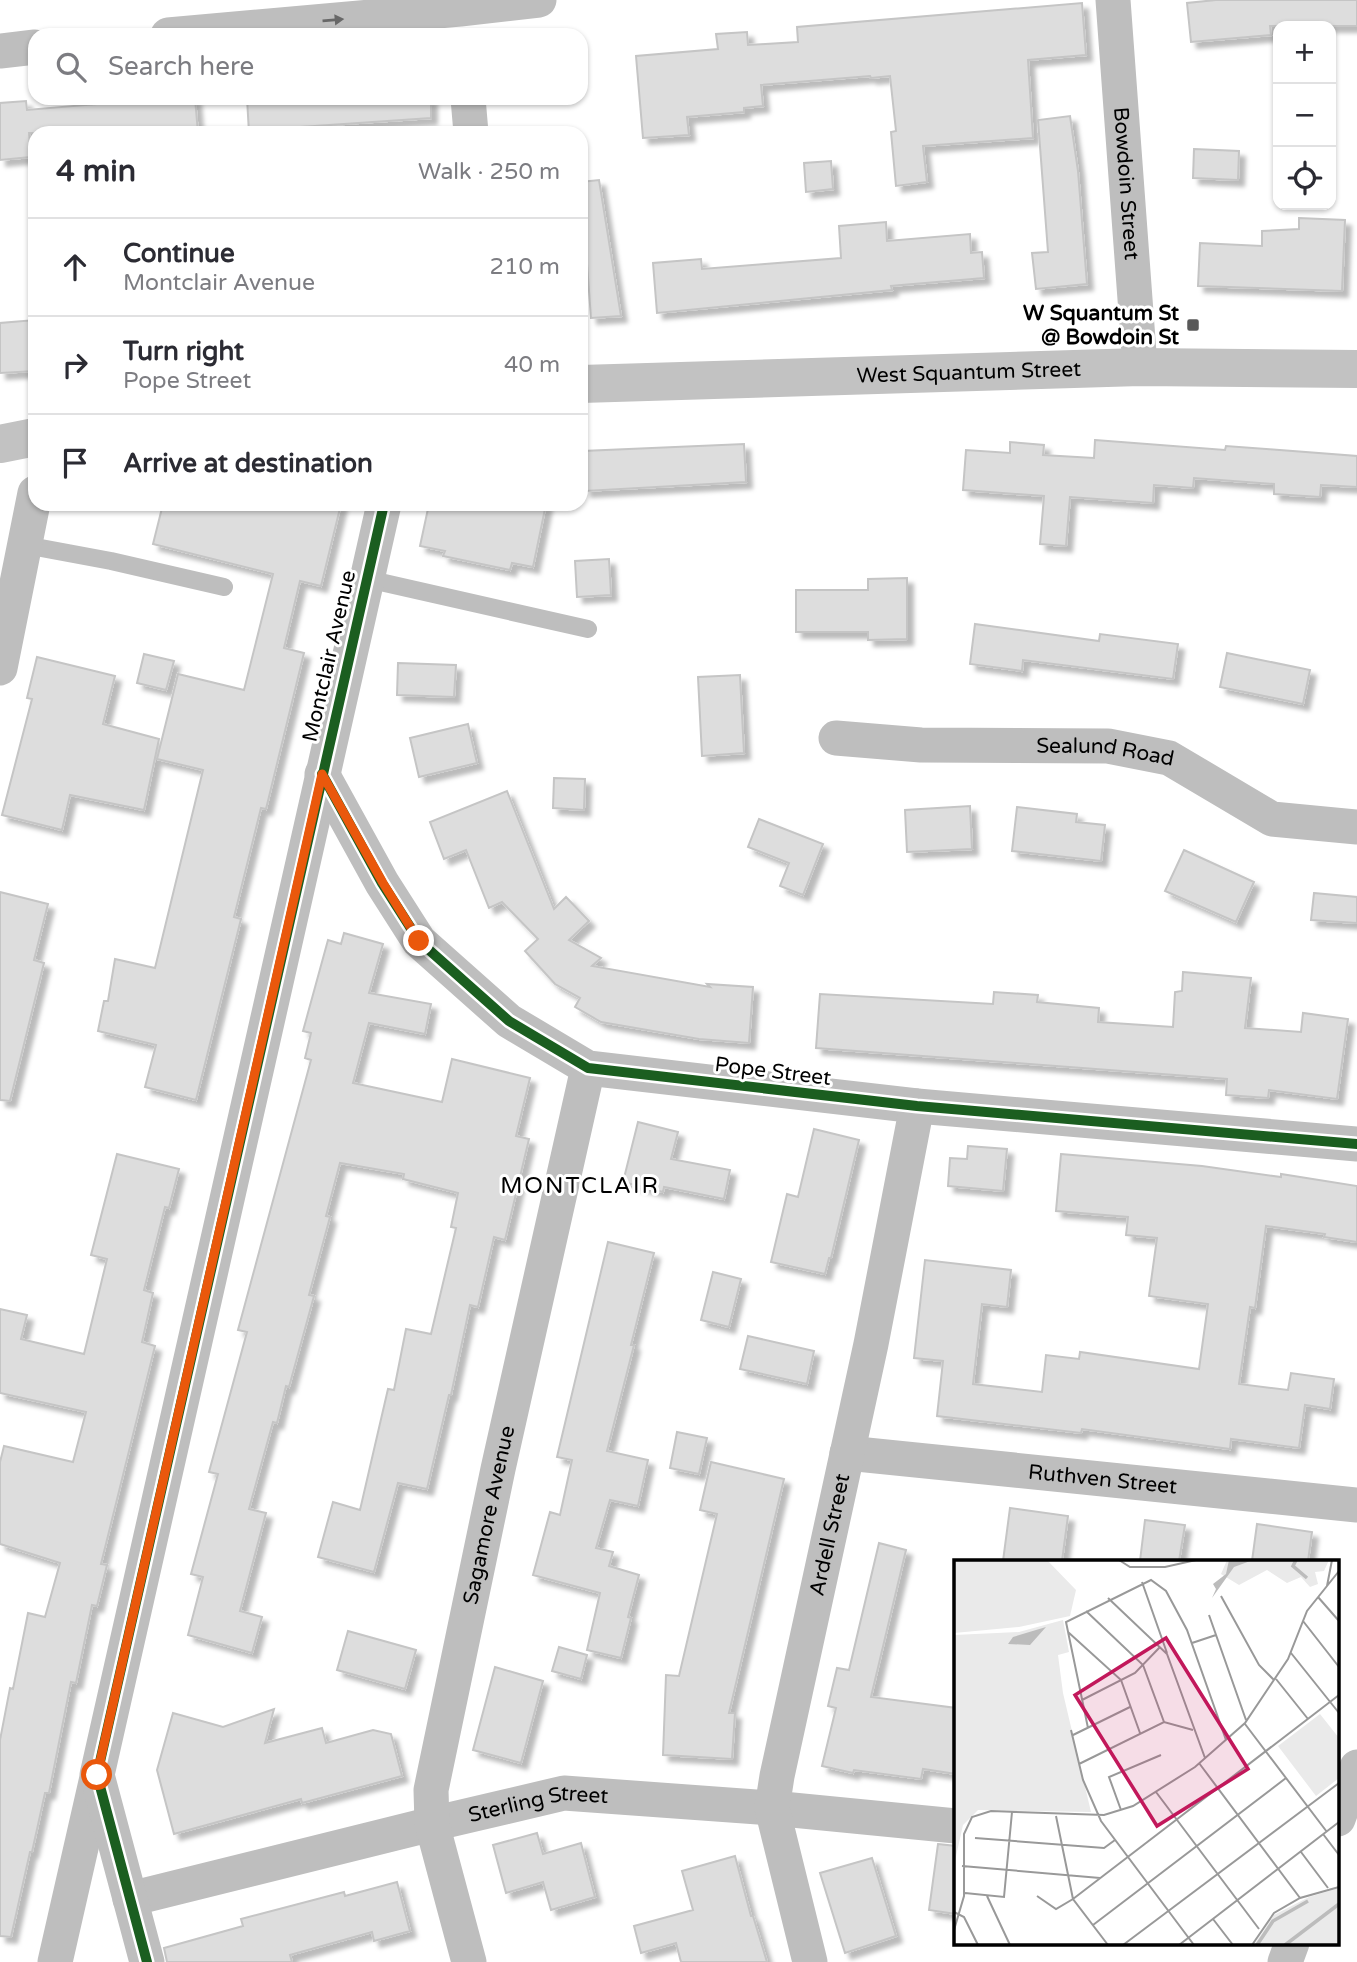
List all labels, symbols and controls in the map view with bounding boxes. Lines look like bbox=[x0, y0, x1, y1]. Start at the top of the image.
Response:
one-way arrow bbox=[323, 14, 345, 25]
map controls bbox=[1273, 21, 1336, 210]
button: + bbox=[1273, 21, 1336, 84]
search box bbox=[28, 28, 588, 105]
icon: search bbox=[52, 48, 90, 86]
text: Search here bbox=[108, 51, 254, 82]
button: − bbox=[1273, 84, 1336, 147]
street label: Bowdoin Street bbox=[1108, 106, 1144, 261]
button: locate bbox=[1273, 147, 1336, 210]
text: 4 min bbox=[56, 153, 136, 190]
text: Walk · 250 m bbox=[418, 158, 560, 186]
text: Continue bbox=[123, 238, 235, 269]
icon: ahead bbox=[56, 248, 94, 286]
text: 210 m bbox=[490, 253, 560, 281]
text: Montclair Avenue bbox=[123, 269, 315, 297]
place label: W Squantum St @ Bowdoin St bbox=[1023, 301, 1179, 350]
marker: W Squantum St @ Bowdoin St bbox=[1185, 317, 1201, 333]
text: Turn right bbox=[123, 336, 244, 367]
icon: right bbox=[56, 346, 94, 384]
text: 40 m bbox=[504, 351, 560, 379]
street label: West Squantum Street bbox=[856, 357, 1082, 389]
text: Pope Street bbox=[123, 367, 251, 395]
icon: arrive bbox=[56, 444, 94, 482]
text: Arrive at destination bbox=[123, 448, 373, 479]
street label: Montclair Avenue bbox=[298, 568, 361, 744]
street label: Sealund Road bbox=[1036, 733, 1176, 772]
route end bbox=[403, 925, 434, 956]
street label: Pope Street bbox=[713, 1052, 833, 1091]
district label: MONTCLAIR bbox=[500, 1172, 660, 1200]
street label: Sagamore Avenue bbox=[458, 1423, 520, 1607]
street label: Ruthven Street bbox=[1027, 1460, 1178, 1500]
street label: Ardell Street bbox=[805, 1471, 855, 1598]
inset map bbox=[954, 1560, 1340, 1944]
route start bbox=[81, 1759, 112, 1790]
street label: Sterling Street bbox=[466, 1781, 609, 1828]

